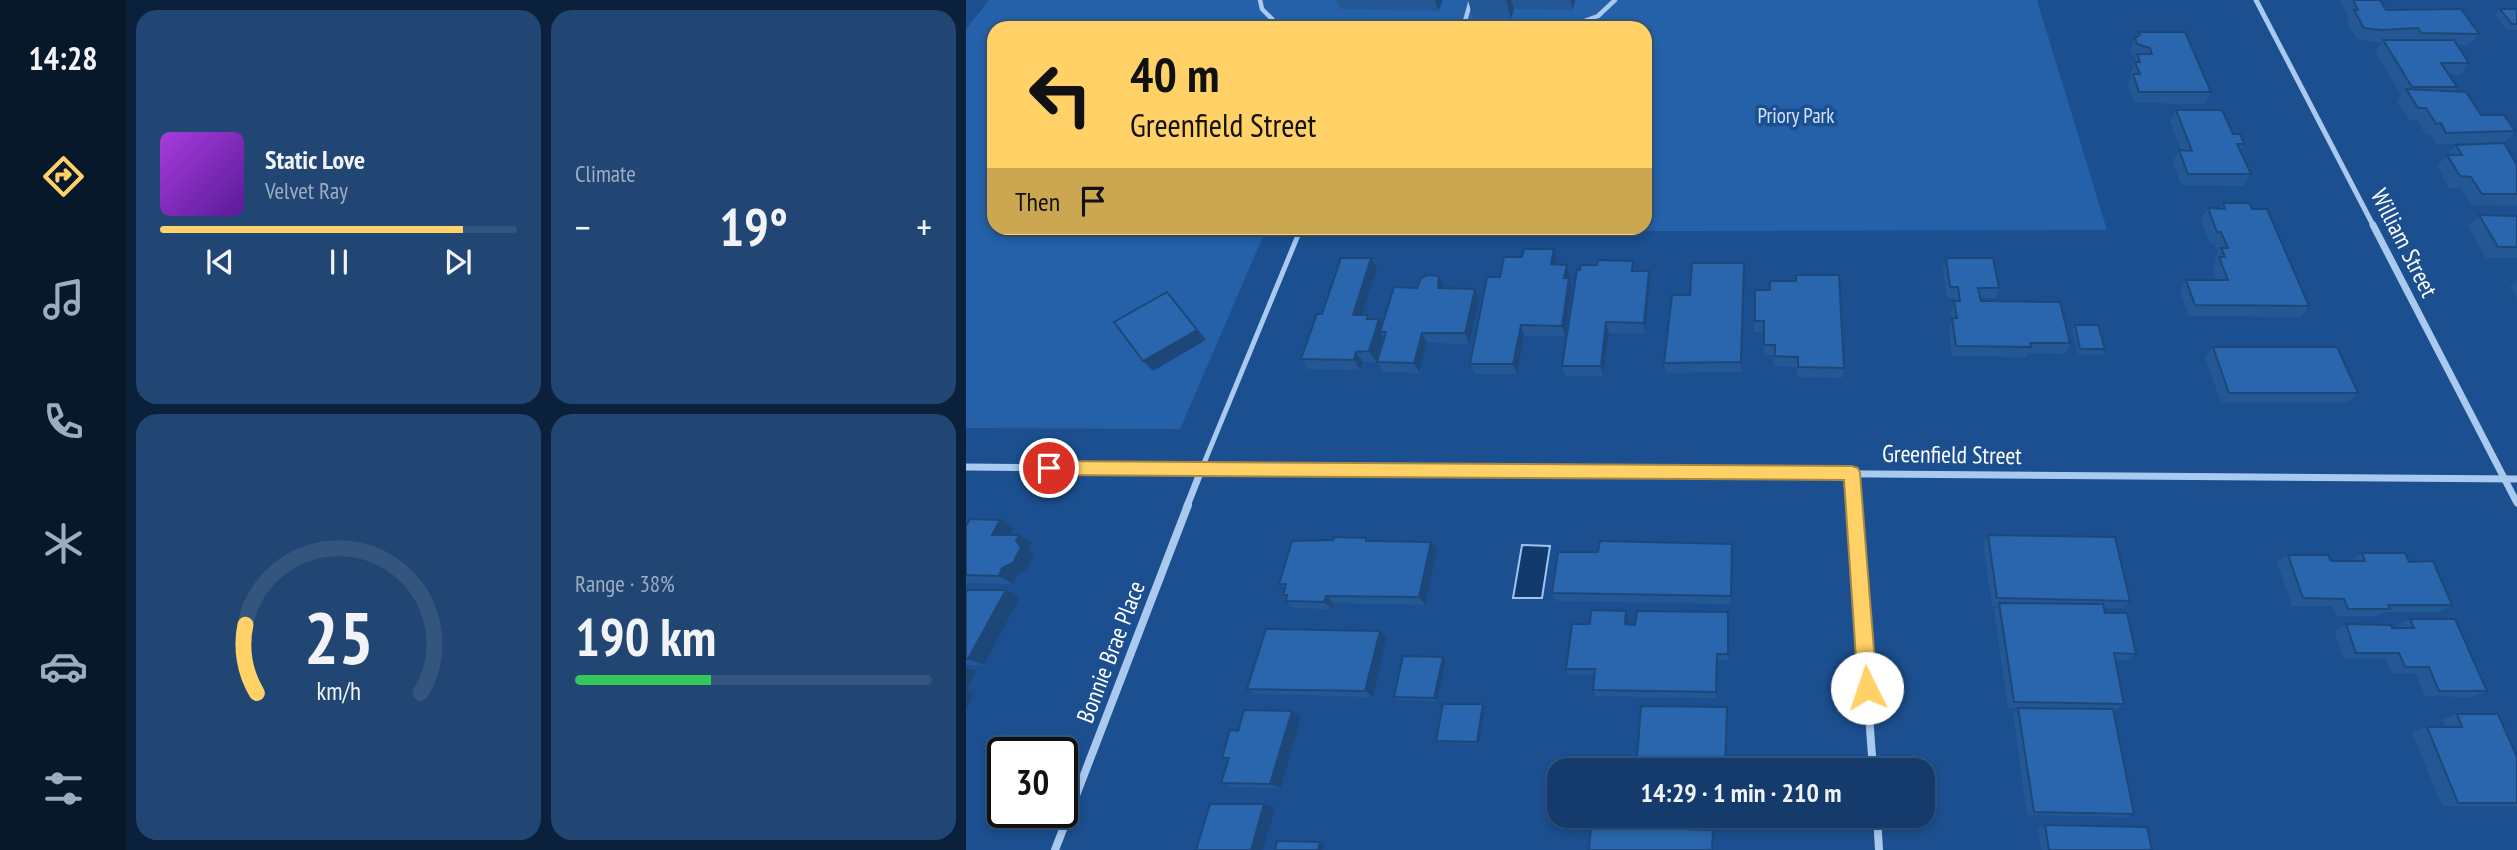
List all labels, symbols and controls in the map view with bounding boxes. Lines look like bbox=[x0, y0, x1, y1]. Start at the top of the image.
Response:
text: 14:28 bbox=[28, 37, 98, 79]
text: 40 m bbox=[1130, 42, 1219, 106]
icon: left bbox=[1015, 49, 1106, 140]
park label: Priory Park bbox=[1758, 102, 1835, 129]
text: Greenfield Street bbox=[1130, 104, 1316, 146]
text: Static Love bbox=[265, 143, 365, 176]
icon: directions bbox=[39, 152, 88, 201]
text: Climate bbox=[575, 159, 636, 188]
text: Velvet Ray bbox=[265, 176, 348, 205]
icon: arrive bbox=[1074, 182, 1112, 220]
street label: William Street bbox=[2364, 183, 2445, 303]
text: Then bbox=[1015, 185, 1060, 218]
text: 19° bbox=[719, 193, 788, 260]
text: − bbox=[575, 202, 591, 251]
text: + bbox=[916, 202, 932, 251]
icon: previous bbox=[201, 243, 239, 281]
icon: pause bbox=[320, 243, 358, 281]
icon: next bbox=[439, 243, 477, 281]
icon: music bbox=[39, 275, 88, 324]
icon: phone bbox=[39, 397, 88, 446]
pin bbox=[1019, 438, 1079, 498]
street label: Greenfield Street bbox=[1882, 438, 2023, 471]
icon: arrive bbox=[1030, 449, 1068, 487]
icon: climate bbox=[39, 519, 88, 568]
text: Range · 38% bbox=[575, 569, 675, 598]
street label: Bonnie Brae Place bbox=[1069, 576, 1152, 727]
text: 25 bbox=[304, 589, 373, 683]
text: 190 km bbox=[575, 603, 716, 670]
icon: car bbox=[39, 642, 88, 691]
position arrow bbox=[1830, 651, 1904, 725]
text: km/h bbox=[316, 675, 361, 707]
speed limit sign: 30 bbox=[987, 737, 1078, 828]
icon: filters bbox=[39, 764, 88, 813]
text: 14:29 · 1 min · 210 m bbox=[1641, 776, 1841, 809]

